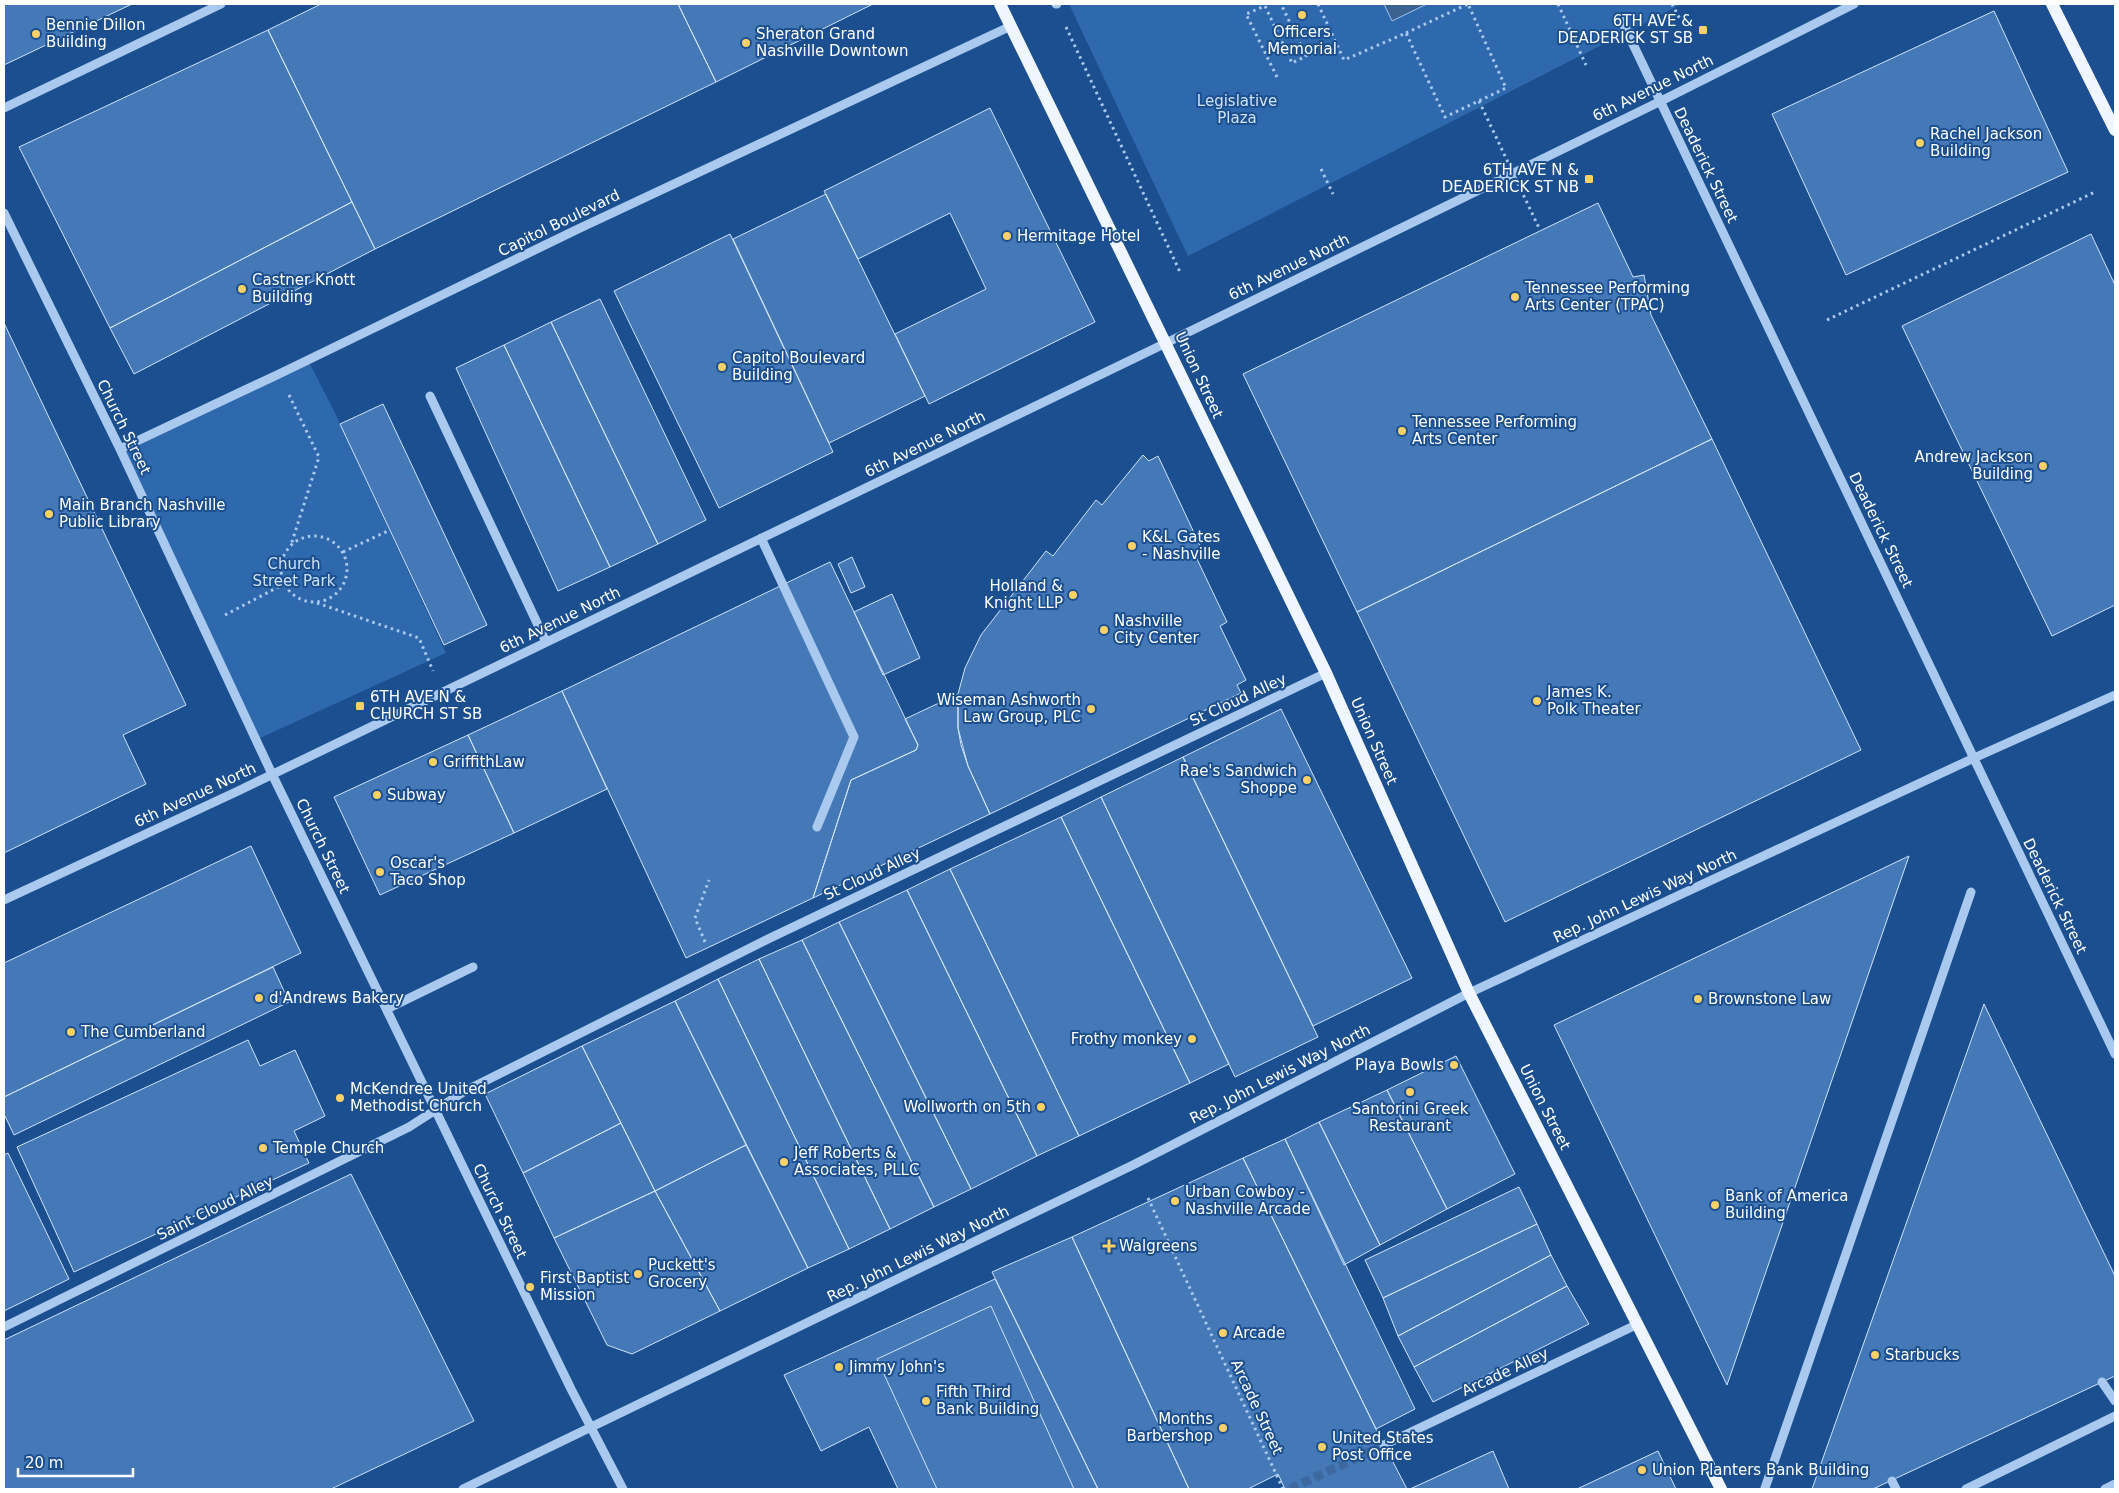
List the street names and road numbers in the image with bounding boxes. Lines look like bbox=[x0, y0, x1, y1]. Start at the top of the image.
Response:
street label: 6th Avenue North bbox=[1590, 51, 1716, 125]
street label: Deaderick Street bbox=[1670, 104, 1742, 226]
street label: Capitol Boulevard bbox=[495, 186, 623, 260]
street label: 6th Avenue North bbox=[1226, 230, 1352, 304]
street label: Union Street bbox=[1171, 329, 1227, 421]
street label: Church Street bbox=[93, 377, 155, 478]
street label: 6th Avenue North bbox=[862, 407, 988, 481]
street label: Deaderick Street bbox=[1845, 469, 1917, 591]
street label: 6th Avenue North bbox=[497, 583, 623, 657]
street label: St Cloud Alley bbox=[1187, 670, 1289, 730]
street label: Union Street bbox=[1347, 695, 1401, 788]
street label: 6th Avenue North bbox=[131, 759, 259, 831]
street label: Church Street bbox=[292, 796, 354, 897]
street label: Deaderick Street bbox=[2019, 835, 2091, 957]
street label: St Cloud Alley bbox=[821, 844, 923, 904]
street label: Rep. John Lewis Way North bbox=[1550, 845, 1740, 947]
street label: Rep. John Lewis Way North bbox=[1187, 1020, 1373, 1128]
street label: Union Street bbox=[1516, 1061, 1574, 1153]
street label: Church Street bbox=[469, 1161, 531, 1262]
street label: Saint Cloud Alley bbox=[154, 1172, 276, 1244]
street label: Rep. John Lewis Way North bbox=[824, 1202, 1012, 1306]
street label: Arcade Alley bbox=[1459, 1344, 1551, 1400]
street label: Arcade Street bbox=[1227, 1357, 1287, 1457]

